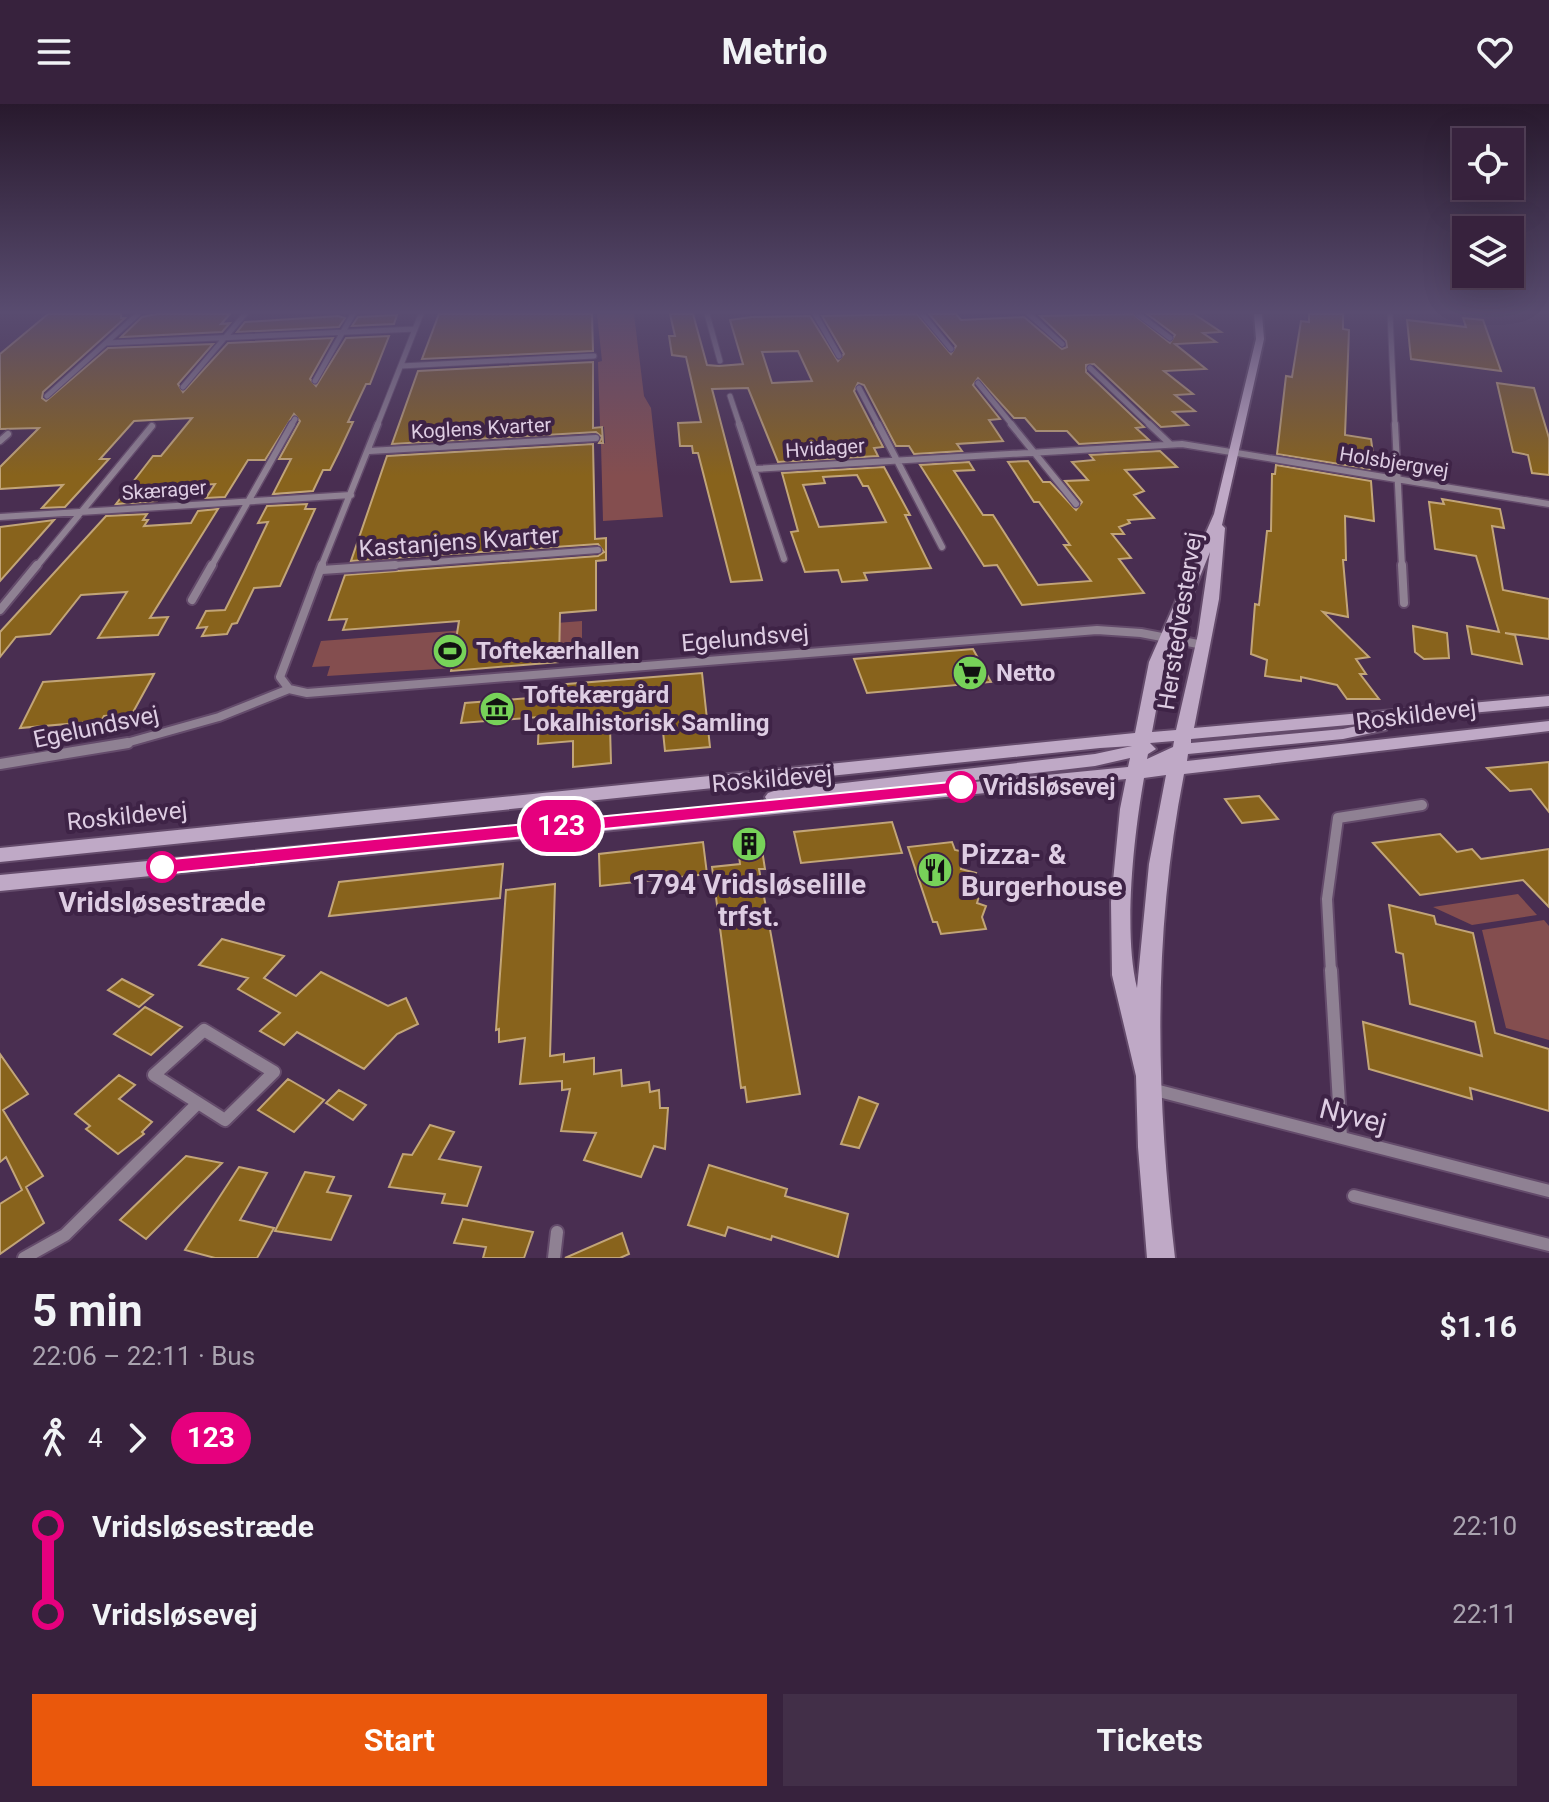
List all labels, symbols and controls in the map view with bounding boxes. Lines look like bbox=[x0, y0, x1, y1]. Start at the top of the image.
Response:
icon: menu bbox=[32, 30, 76, 74]
icon: heart bbox=[1473, 30, 1517, 74]
text: Metrio bbox=[721, 31, 828, 73]
map controls bbox=[1452, 128, 1524, 288]
button: locate bbox=[1452, 128, 1524, 200]
button: layers bbox=[1452, 216, 1524, 288]
street label: Koglens Kvarter bbox=[410, 412, 552, 444]
street label: Hvidager bbox=[784, 433, 866, 463]
street label: Holsbjergvej bbox=[1338, 442, 1450, 482]
street label: Skærager bbox=[121, 475, 207, 505]
street label: Kastanjens Kvarter bbox=[358, 521, 560, 563]
street label: Herstedvestervej bbox=[1152, 530, 1208, 712]
street label: Egelundsvej bbox=[680, 618, 810, 658]
sports icon: Toftekærhallen bbox=[431, 632, 469, 670]
place label: Toftekærhallen bbox=[476, 637, 639, 665]
supermarket icon: Netto bbox=[951, 654, 989, 692]
place label: Netto bbox=[996, 659, 1055, 687]
place label: Toftekærgård Lokalhistorisk Samling bbox=[523, 681, 770, 737]
museum icon: Toftekærgård Lokalhistorisk Samling bbox=[478, 690, 516, 728]
street label: Roskildevej bbox=[1354, 694, 1478, 736]
street label: Egelundsvej bbox=[31, 700, 161, 754]
street label: Roskildevej bbox=[711, 760, 833, 798]
marker: Vridsløsevej bbox=[946, 772, 976, 802]
place label: Vridsløsevej bbox=[983, 773, 1116, 801]
street label: Roskildevej bbox=[65, 796, 189, 836]
line badge: 123 bbox=[515, 800, 607, 852]
text: 123 bbox=[537, 809, 585, 842]
building icon: 1794 Vridsløselille trfst. bbox=[730, 825, 768, 863]
place label: Pizza- & Burgerhouse bbox=[961, 838, 1123, 903]
restaurant icon: Pizza- & Burgerhouse bbox=[916, 851, 954, 889]
marker: Vridsløsestræde bbox=[147, 852, 177, 882]
place label: 1794 Vridsløselille trfst. bbox=[632, 868, 866, 933]
place label: Vridsløsestræde bbox=[58, 886, 266, 919]
street label: Nyvej bbox=[1316, 1092, 1390, 1140]
text: 5 min bbox=[32, 1285, 143, 1337]
text: $1.16 bbox=[1439, 1309, 1517, 1344]
text: 22:06 – 22:11 · Bus bbox=[32, 1341, 255, 1371]
icon: walk bbox=[32, 1416, 76, 1460]
icon: forward bbox=[115, 1416, 159, 1460]
text: 123 bbox=[187, 1421, 235, 1454]
text: 4 bbox=[88, 1423, 103, 1453]
text: Vridsløsestræde bbox=[92, 1509, 314, 1544]
text: 22:10 bbox=[1452, 1511, 1517, 1541]
text: Vridsløsevej bbox=[92, 1597, 258, 1632]
text: 22:11 bbox=[1452, 1599, 1517, 1629]
button: Start bbox=[32, 1694, 767, 1786]
button: Tickets bbox=[783, 1694, 1517, 1786]

